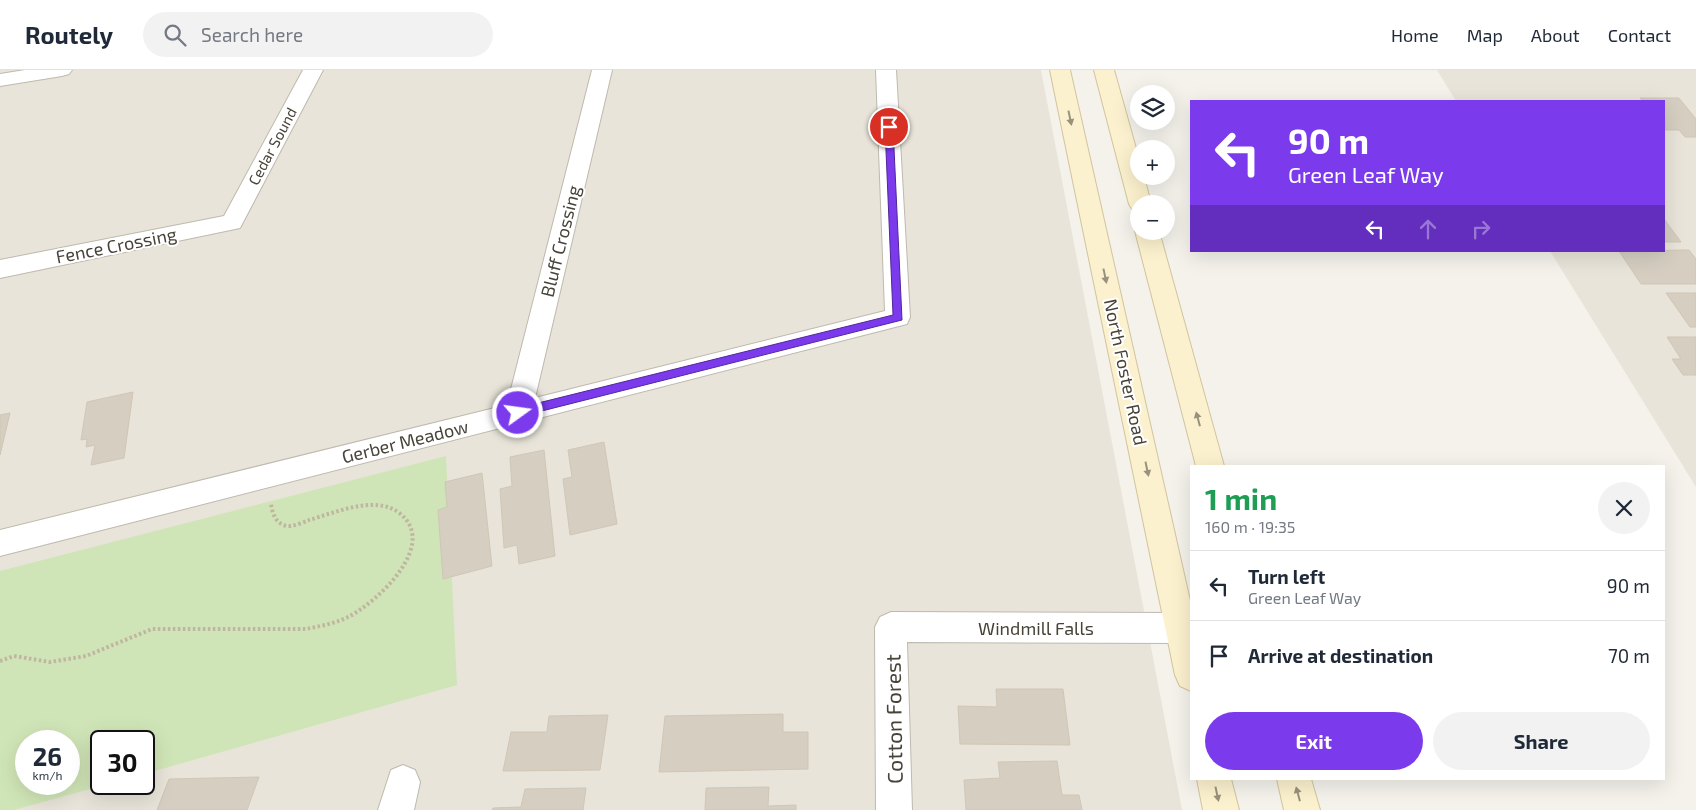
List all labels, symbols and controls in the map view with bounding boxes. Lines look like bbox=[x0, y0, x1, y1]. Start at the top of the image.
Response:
search box bbox=[143, 12, 493, 57]
text: Routely bbox=[25, 20, 113, 49]
icon: search bbox=[161, 21, 189, 49]
text: Search here bbox=[201, 23, 303, 46]
text: Home bbox=[1391, 24, 1439, 46]
text: Map bbox=[1467, 24, 1503, 46]
text: About bbox=[1531, 24, 1580, 46]
text: Contact bbox=[1608, 24, 1671, 46]
map controls bbox=[1130, 85, 1175, 240]
button: layers bbox=[1130, 85, 1175, 130]
street label: Cedar Sound bbox=[244, 104, 300, 188]
pin bbox=[868, 106, 910, 148]
one-way arrow bbox=[1066, 110, 1074, 125]
icon: arrive bbox=[875, 113, 903, 141]
text: 90 m bbox=[1288, 119, 1369, 161]
icon: left bbox=[1205, 120, 1270, 185]
button: + bbox=[1130, 140, 1175, 185]
text: Green Leaf Way bbox=[1288, 161, 1444, 187]
street label: Bluff Crossing bbox=[535, 183, 585, 299]
button: − bbox=[1130, 195, 1175, 240]
icon: left bbox=[1361, 215, 1389, 243]
icon: ahead bbox=[1414, 215, 1442, 243]
icon: right bbox=[1467, 215, 1495, 243]
street label: Fence Crossing bbox=[54, 223, 178, 267]
one-way arrow bbox=[1101, 269, 1109, 284]
street label: North Foster Road bbox=[1100, 297, 1152, 447]
position arrow bbox=[491, 386, 543, 438]
one-way arrow bbox=[1193, 412, 1201, 427]
street label: Gerber Meadow bbox=[339, 415, 471, 467]
one-way arrow bbox=[1143, 462, 1151, 477]
text: 1 min bbox=[1205, 480, 1277, 516]
button: close bbox=[1598, 482, 1650, 534]
text: 160 m · 19:35 bbox=[1205, 517, 1295, 536]
text: Turn left bbox=[1248, 565, 1325, 588]
icon: left bbox=[1205, 572, 1233, 600]
text: 90 m bbox=[1607, 574, 1650, 597]
text: Green Leaf Way bbox=[1248, 588, 1361, 607]
street label: Windmill Falls bbox=[978, 617, 1094, 639]
icon: arrive bbox=[1205, 642, 1233, 670]
text: Arrive at destination bbox=[1248, 644, 1433, 667]
text: 70 m bbox=[1608, 644, 1650, 667]
street label: Cotton Forest bbox=[879, 654, 907, 784]
button: Exit bbox=[1205, 712, 1423, 770]
button: Share bbox=[1433, 712, 1650, 770]
speed limit sign: 30 bbox=[90, 730, 155, 795]
text: 26 bbox=[33, 741, 62, 771]
text: km/h bbox=[33, 768, 62, 782]
one-way arrow bbox=[1213, 787, 1221, 802]
one-way arrow bbox=[1294, 787, 1302, 802]

